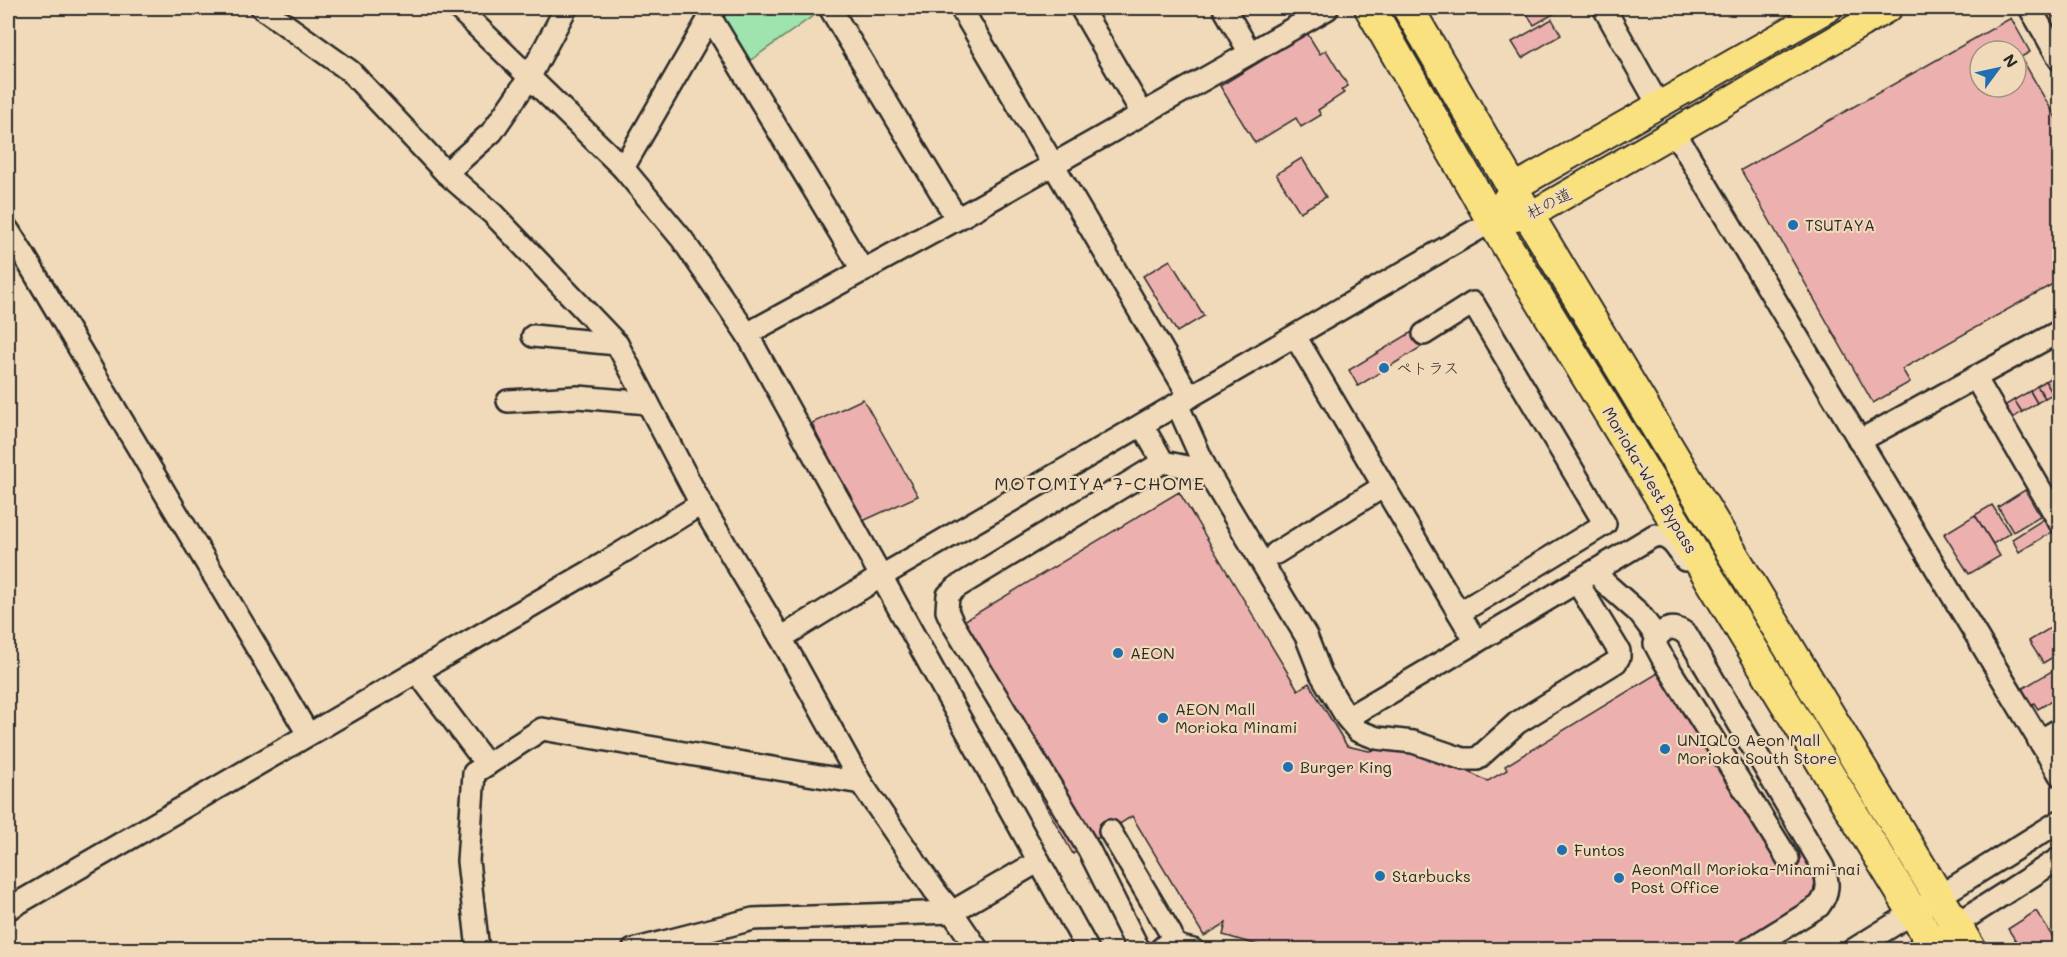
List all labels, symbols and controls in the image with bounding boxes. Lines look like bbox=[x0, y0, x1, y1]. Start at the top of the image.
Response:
north arrow bbox=[1968, 39, 2028, 99]
text: N bbox=[1999, 50, 2023, 71]
street label: 杜の道 bbox=[1523, 182, 1575, 223]
place label: TSUTAYA bbox=[1805, 214, 1875, 235]
marker: TSUTAYA bbox=[1786, 218, 1800, 232]
place label: ペトラス bbox=[1396, 357, 1459, 378]
marker: ペトラス bbox=[1377, 361, 1391, 375]
street label: Morioka-West Bypass bbox=[1598, 403, 1703, 557]
district label: MOTOMIYA 7-CHOME bbox=[994, 471, 1206, 495]
place label: AEON bbox=[1130, 642, 1175, 663]
marker: AEON bbox=[1111, 646, 1125, 660]
place label: AEON Mall Morioka Minami bbox=[1175, 698, 1297, 737]
marker: AEON Mall Morioka Minami bbox=[1156, 711, 1170, 725]
place label: UNIQLO Aeon Mall Morioka South Store bbox=[1677, 729, 1837, 768]
marker: UNIQLO Aeon Mall Morioka South Store bbox=[1658, 742, 1672, 756]
place label: Burger King bbox=[1300, 756, 1392, 777]
marker: Burger King bbox=[1281, 760, 1295, 774]
place label: Funtos bbox=[1574, 839, 1625, 860]
marker: Funtos bbox=[1555, 843, 1569, 857]
place label: AeonMall Morioka-Minami-nai Post Office bbox=[1631, 858, 1861, 897]
place label: Starbucks bbox=[1392, 865, 1471, 886]
marker: Starbucks bbox=[1373, 869, 1387, 883]
marker: AeonMall Morioka-Minami-nai Post Office bbox=[1612, 871, 1626, 885]

